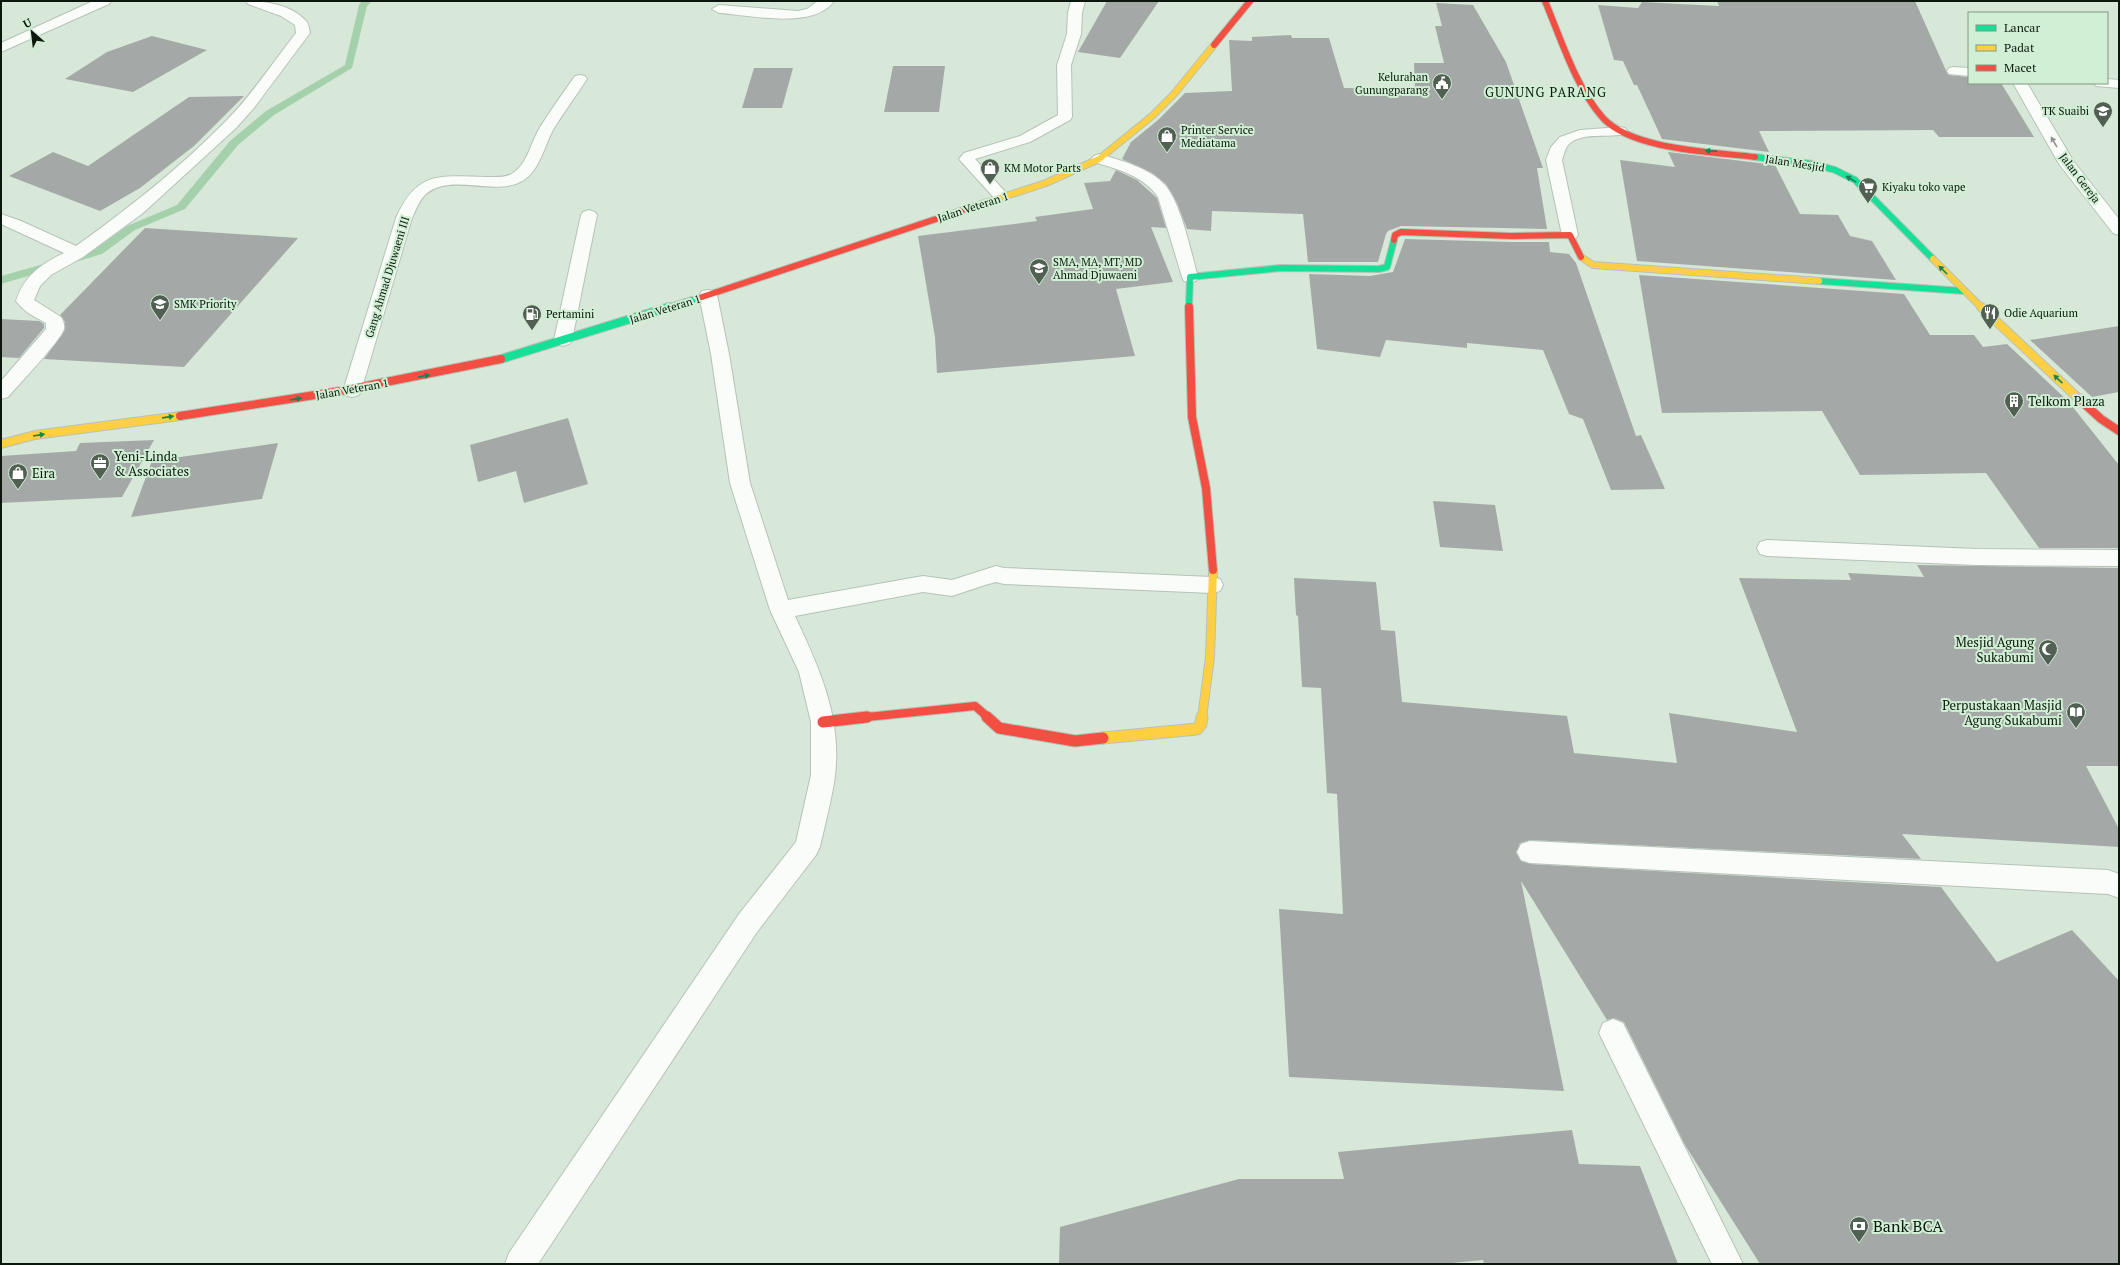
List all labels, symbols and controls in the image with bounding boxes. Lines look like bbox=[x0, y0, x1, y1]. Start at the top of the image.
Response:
north arrow bbox=[12, 12, 52, 52]
legend bbox=[1968, 12, 2108, 84]
text: U bbox=[21, 15, 34, 31]
text: Lancar bbox=[2004, 20, 2040, 35]
text: Padat bbox=[2004, 40, 2035, 55]
text: Macet bbox=[2004, 60, 2037, 75]
place label: Kelurahan Gunungparang bbox=[1355, 70, 1428, 97]
public building icon: Kelurahan Gunungparang bbox=[1431, 72, 1453, 100]
district label: GUNUNG PARANG bbox=[1485, 83, 1607, 101]
school or university icon: TK Suaibi bbox=[2092, 100, 2114, 128]
place label: TK Suaibi bbox=[2042, 104, 2089, 118]
place label: Printer Service Mediatama bbox=[1181, 123, 1254, 150]
shop icon: Printer Service Mediatama bbox=[1156, 125, 1178, 153]
one-way arrow bbox=[2051, 136, 2058, 148]
one-way arrow bbox=[1705, 147, 1717, 154]
street label: Jalan Gereja bbox=[2057, 150, 2104, 206]
street label: Jalan Mesjid bbox=[1764, 151, 1826, 175]
shop icon: KM Motor Parts bbox=[979, 157, 1001, 185]
place label: KM Motor Parts bbox=[1004, 161, 1081, 175]
one-way arrow bbox=[1845, 175, 1857, 182]
supermarket icon: Kiyaku toko vape bbox=[1857, 176, 1879, 204]
place label: Kiyaku toko vape bbox=[1882, 180, 1966, 194]
street label: Jalan Veteran 1 bbox=[936, 189, 1010, 225]
street label: Gang Ahmad Djuwaeni III bbox=[362, 214, 412, 339]
place label: SMA, MA, MT, MD Ahmad Djuwaeni bbox=[1053, 255, 1142, 282]
school or university icon: SMA, MA, MT, MD Ahmad Djuwaeni bbox=[1028, 257, 1050, 285]
one-way arrow bbox=[1938, 265, 1948, 275]
street label: Jalan Veteran 1 bbox=[628, 292, 702, 326]
school or university icon: SMK Priority bbox=[149, 293, 171, 321]
place label: SMK Priority bbox=[174, 297, 237, 311]
restaurant icon: Odie Aquarium bbox=[1979, 302, 2001, 330]
fuel station icon: Pertamini bbox=[521, 303, 543, 331]
place label: Odie Aquarium bbox=[2004, 306, 2078, 320]
place label: Pertamini bbox=[546, 307, 594, 321]
one-way arrow bbox=[418, 373, 431, 379]
one-way arrow bbox=[2053, 374, 2063, 383]
street label: Jalan Veteran 1 bbox=[315, 376, 389, 402]
building icon: Telkom Plaza bbox=[2003, 390, 2025, 418]
place label: Telkom Plaza bbox=[2028, 392, 2105, 410]
one-way arrow bbox=[290, 396, 303, 402]
one-way arrow bbox=[162, 414, 174, 421]
one-way arrow bbox=[33, 432, 45, 438]
place label: Yeni-Linda & Associates bbox=[114, 447, 189, 480]
office icon: Yeni-Linda & Associates bbox=[89, 452, 111, 480]
shop icon: Eira bbox=[7, 462, 29, 490]
place label: Eira bbox=[32, 464, 55, 482]
place label: Mesjid Agung Sukabumi bbox=[1956, 633, 2034, 666]
mosque icon: Mesjid Agung Sukabumi bbox=[2037, 638, 2059, 666]
place label: Perpustakaan Masjid Agung Sukabumi bbox=[1942, 696, 2062, 729]
library icon: Perpustakaan Masjid Agung Sukabumi bbox=[2065, 701, 2087, 729]
bank icon: Bank BCA bbox=[1848, 1215, 1870, 1243]
place label: Bank BCA bbox=[1873, 1215, 1943, 1237]

